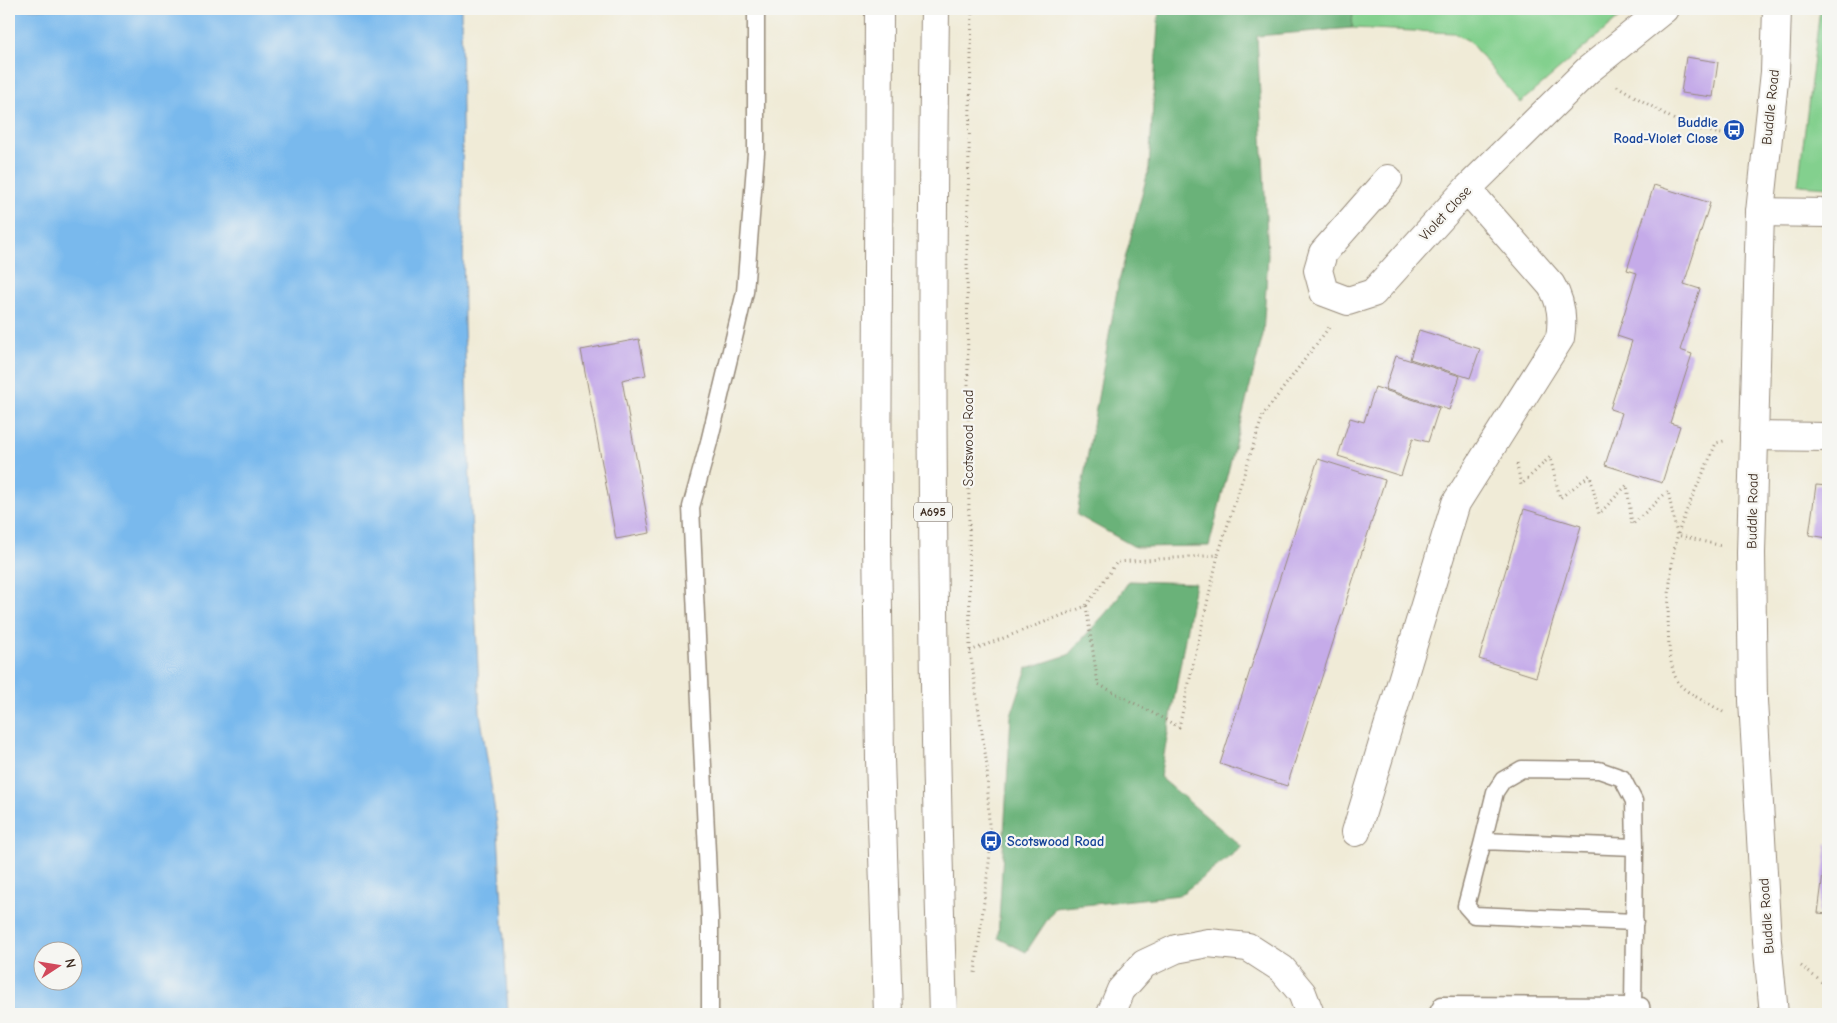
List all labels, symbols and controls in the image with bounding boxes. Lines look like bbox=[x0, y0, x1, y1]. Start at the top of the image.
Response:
street label: Buddle Road bbox=[1758, 69, 1783, 146]
place label: Buddle Road-Violet Close bbox=[1614, 114, 1718, 147]
bus stop icon: Buddle Road-Violet Close bbox=[1722, 118, 1746, 142]
street label: Violet Close bbox=[1416, 182, 1475, 244]
street label: Scotswood Road bbox=[960, 390, 977, 486]
street label: Buddle Road bbox=[1743, 473, 1762, 549]
road number: A695 bbox=[914, 502, 952, 522]
bus stop icon: Scotswood Road bbox=[979, 829, 1003, 853]
place label: Scotswood Road bbox=[1007, 833, 1104, 850]
street label: Buddle Road bbox=[1755, 878, 1778, 954]
north arrow bbox=[32, 940, 82, 990]
text: N bbox=[61, 957, 79, 970]

